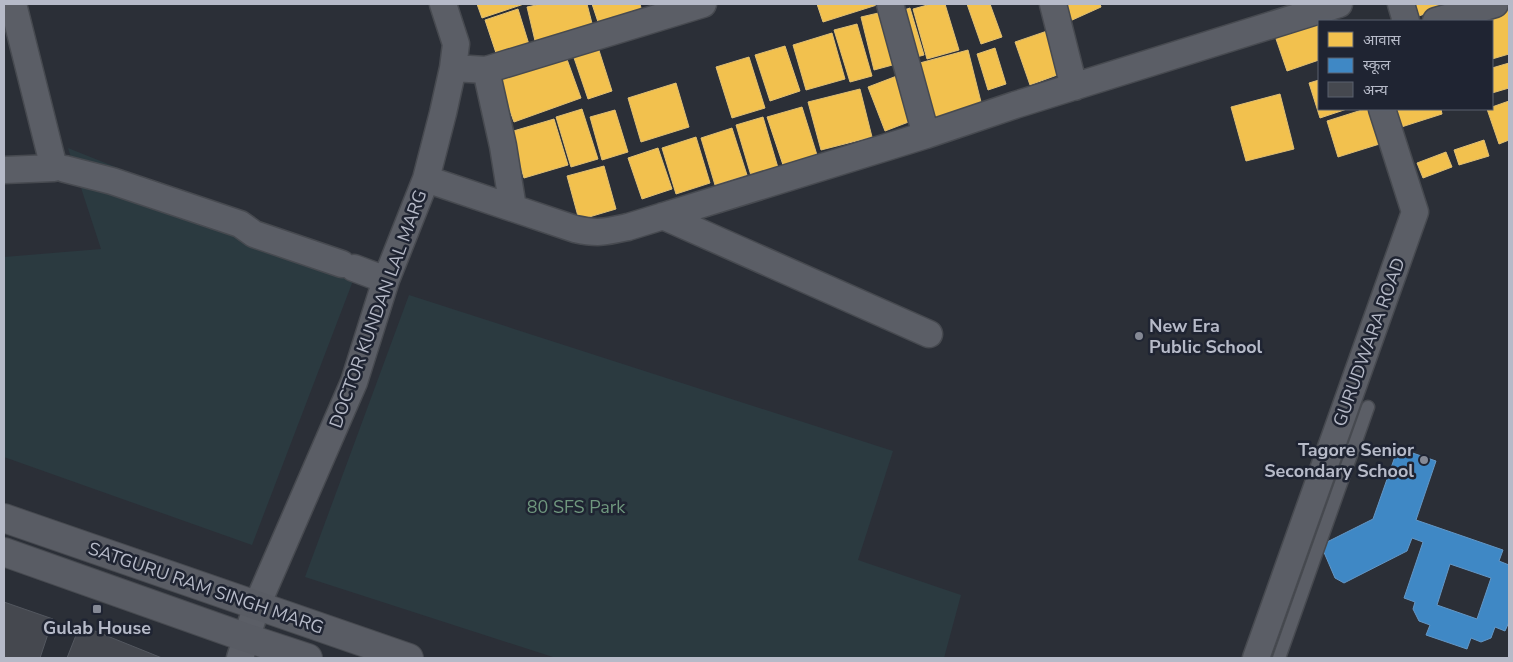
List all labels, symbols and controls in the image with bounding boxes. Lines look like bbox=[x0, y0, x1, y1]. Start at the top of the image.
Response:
legend bbox=[1318, 20, 1493, 110]
text: आवास bbox=[1363, 30, 1402, 50]
text: स्कूल bbox=[1363, 55, 1391, 75]
text: अन्य bbox=[1363, 80, 1388, 100]
street label: DOCTOR KUNDAN LAL MARG bbox=[324, 187, 432, 431]
street label: GURUDWARA ROAD bbox=[1327, 254, 1411, 430]
place label: New Era Public School bbox=[1149, 314, 1263, 359]
marker: New Era Public School bbox=[1133, 330, 1145, 342]
place label: Tagore Senior Secondary School bbox=[1264, 438, 1414, 483]
marker: Tagore Senior Secondary School bbox=[1418, 454, 1430, 466]
park label: 80 SFS Park bbox=[527, 495, 626, 519]
street label: SATGURU RAM SINGH MARG bbox=[85, 536, 327, 640]
marker: Gulab House bbox=[91, 603, 103, 615]
place label: Gulab House bbox=[43, 616, 151, 640]

